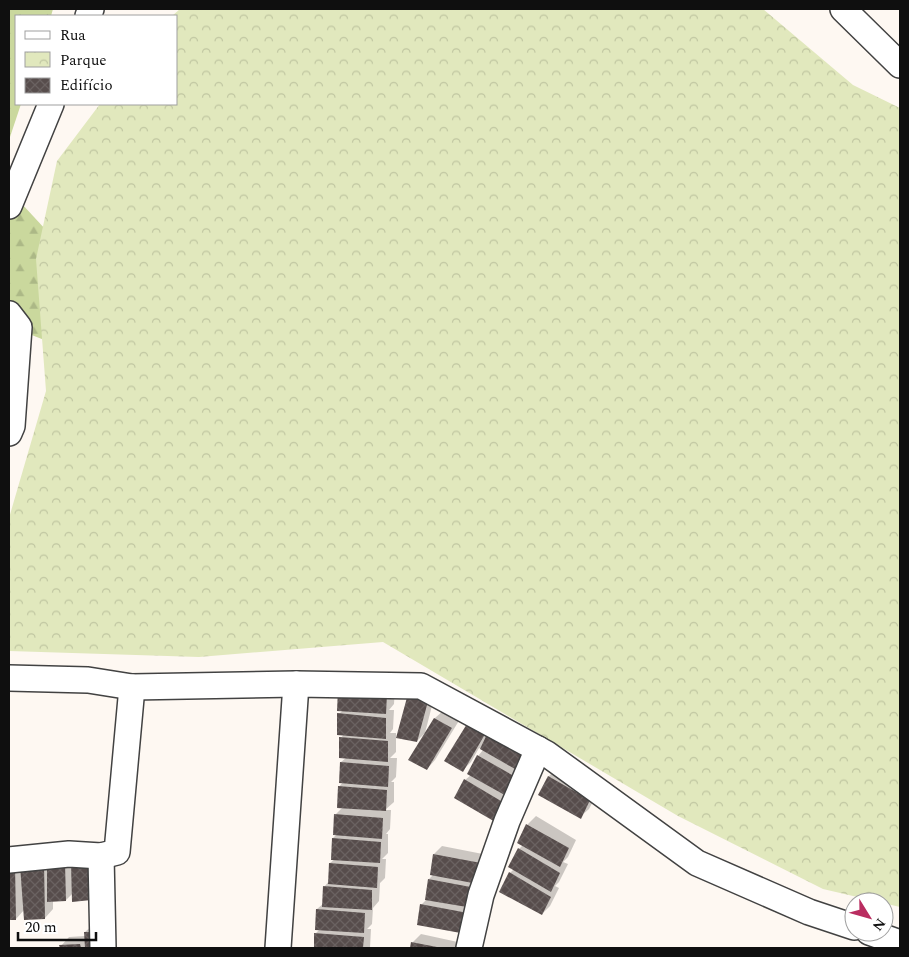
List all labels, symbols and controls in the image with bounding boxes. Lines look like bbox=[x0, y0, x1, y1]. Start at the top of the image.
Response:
legend bbox=[15, 15, 178, 105]
text: Rua bbox=[60, 24, 86, 47]
text: Parque bbox=[60, 49, 107, 72]
text: Edifício bbox=[60, 74, 113, 97]
north arrow bbox=[844, 892, 894, 942]
scale bar bbox=[18, 910, 95, 942]
text: N bbox=[867, 914, 891, 935]
text: 20 m bbox=[25, 916, 57, 939]

